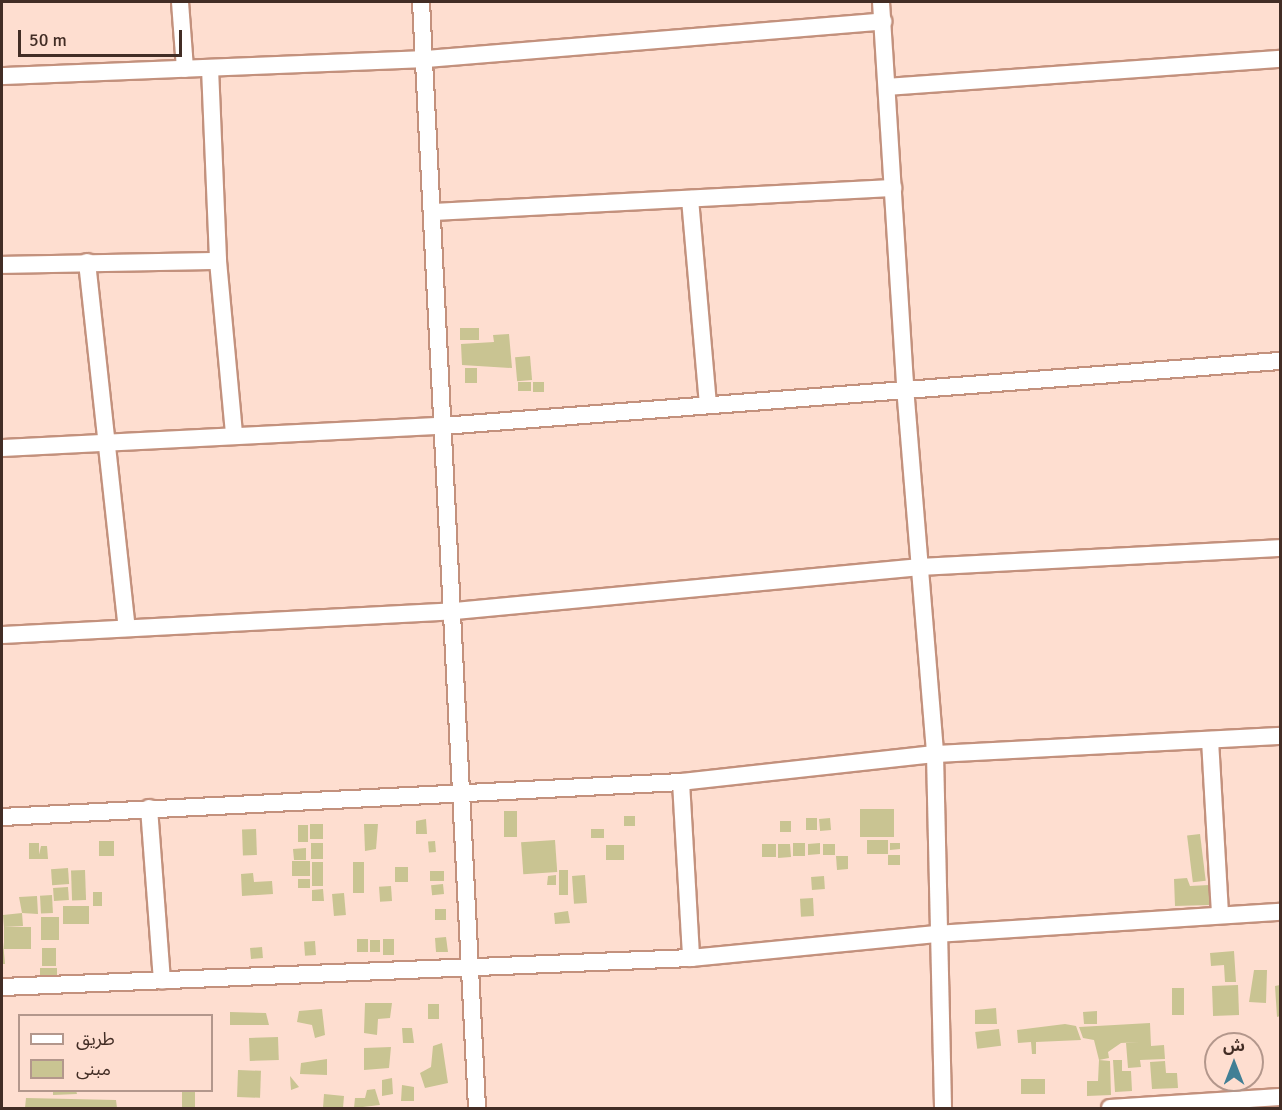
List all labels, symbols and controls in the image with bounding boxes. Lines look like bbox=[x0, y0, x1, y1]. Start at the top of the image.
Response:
scale bar bbox=[21, 18, 184, 56]
text: 50 m bbox=[29, 29, 67, 51]
legend bbox=[18, 1014, 213, 1092]
text: طريق bbox=[76, 1028, 115, 1050]
north arrow bbox=[1204, 1032, 1264, 1092]
text: ش bbox=[1223, 1036, 1245, 1056]
text: مبنى bbox=[76, 1058, 111, 1080]

